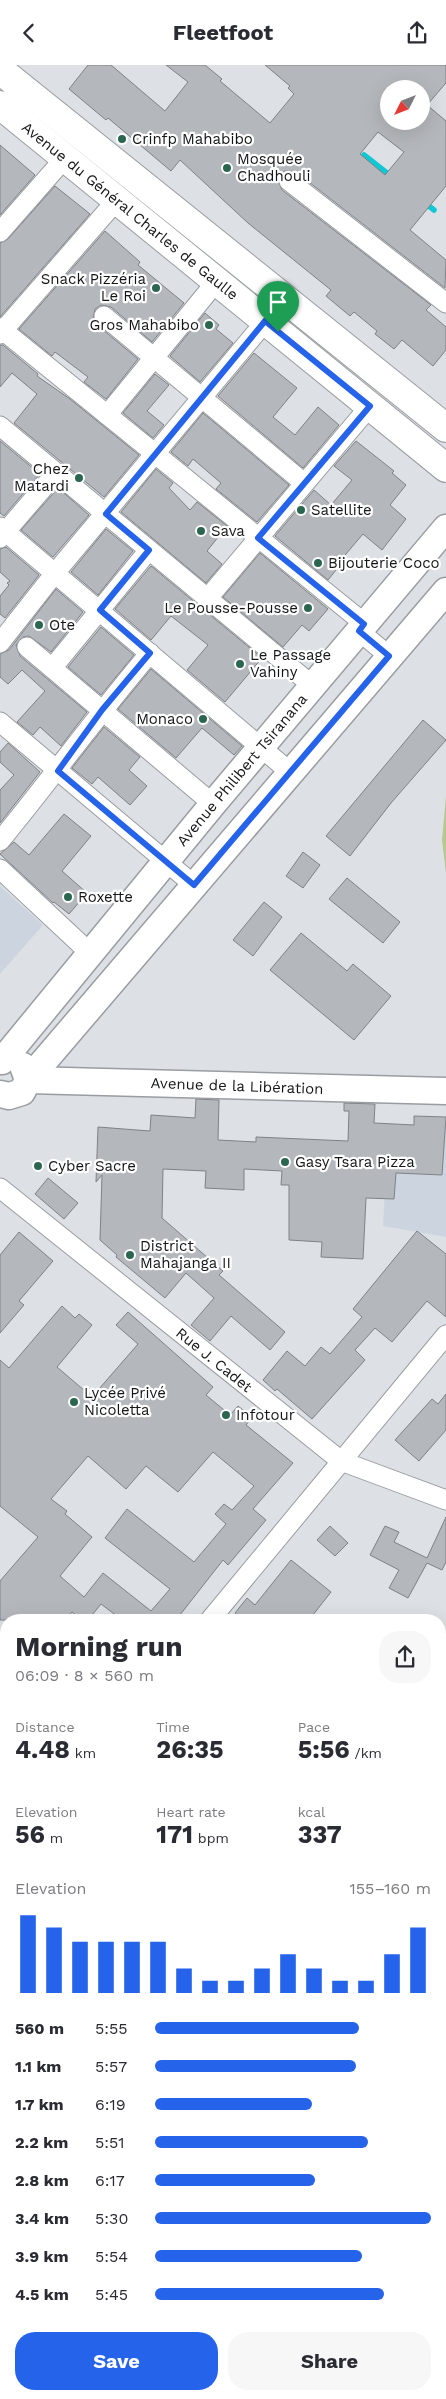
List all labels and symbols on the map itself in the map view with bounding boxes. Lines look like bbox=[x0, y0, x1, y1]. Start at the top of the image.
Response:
north arrow bbox=[380, 80, 430, 130]
street label: Avenue du Général Charles de Gaulle bbox=[18, 118, 242, 304]
place label: Crinfp Mahabibo bbox=[132, 130, 253, 148]
marker: Crinfp Mahabibo bbox=[116, 133, 128, 145]
place label: Mosquée Chadhouli bbox=[237, 150, 311, 185]
marker: Mosquée Chadhouli bbox=[221, 162, 233, 174]
place label: Snack Pizzéria Le Roi bbox=[41, 270, 146, 305]
pin bbox=[257, 281, 299, 332]
marker: Snack Pizzéria Le Roi bbox=[150, 282, 162, 294]
place label: Gros Mahabibo bbox=[89, 316, 199, 334]
marker: Gros Mahabibo bbox=[203, 319, 215, 331]
place label: Chez Matardi bbox=[14, 460, 69, 495]
marker: Chez Matardi bbox=[73, 472, 85, 484]
place label: Satellite bbox=[311, 501, 372, 519]
marker: Satellite bbox=[295, 504, 307, 516]
place label: Sava bbox=[211, 522, 245, 540]
marker: Sava bbox=[195, 525, 207, 537]
place label: Bijouterie Coco bbox=[328, 554, 440, 572]
marker: Bijouterie Coco bbox=[312, 557, 324, 569]
place label: Le Pousse-Pousse bbox=[164, 599, 298, 617]
marker: Le Pousse-Pousse bbox=[302, 602, 314, 614]
place label: Ote bbox=[49, 616, 75, 634]
marker: Ote bbox=[33, 619, 45, 631]
place label: Le Passage Vahiny bbox=[250, 646, 331, 681]
marker: Le Passage Vahiny bbox=[234, 658, 246, 670]
street label: Avenue Philibert Tsiranana bbox=[173, 690, 311, 850]
place label: Monaco bbox=[136, 710, 193, 728]
marker: Monaco bbox=[197, 713, 209, 725]
place label: Roxette bbox=[78, 888, 133, 906]
marker: Roxette bbox=[62, 891, 74, 903]
street label: Avenue de la Libération bbox=[150, 1074, 324, 1098]
place label: Gasy Tsara Pizza bbox=[295, 1153, 415, 1171]
marker: Gasy Tsara Pizza bbox=[279, 1156, 291, 1168]
place label: Cyber Sacre bbox=[48, 1157, 136, 1175]
marker: Cyber Sacre bbox=[32, 1160, 44, 1172]
place label: District Mahajanga II bbox=[140, 1237, 231, 1272]
marker: District Mahajanga II bbox=[124, 1249, 136, 1261]
street label: Rue J. Cadet bbox=[172, 1324, 256, 1397]
place label: Lycée Privé Nicoletta bbox=[84, 1384, 166, 1419]
marker: Lycée Privé Nicoletta bbox=[68, 1396, 80, 1408]
place label: Infotour bbox=[236, 1406, 295, 1424]
marker: Infotour bbox=[220, 1409, 232, 1421]

